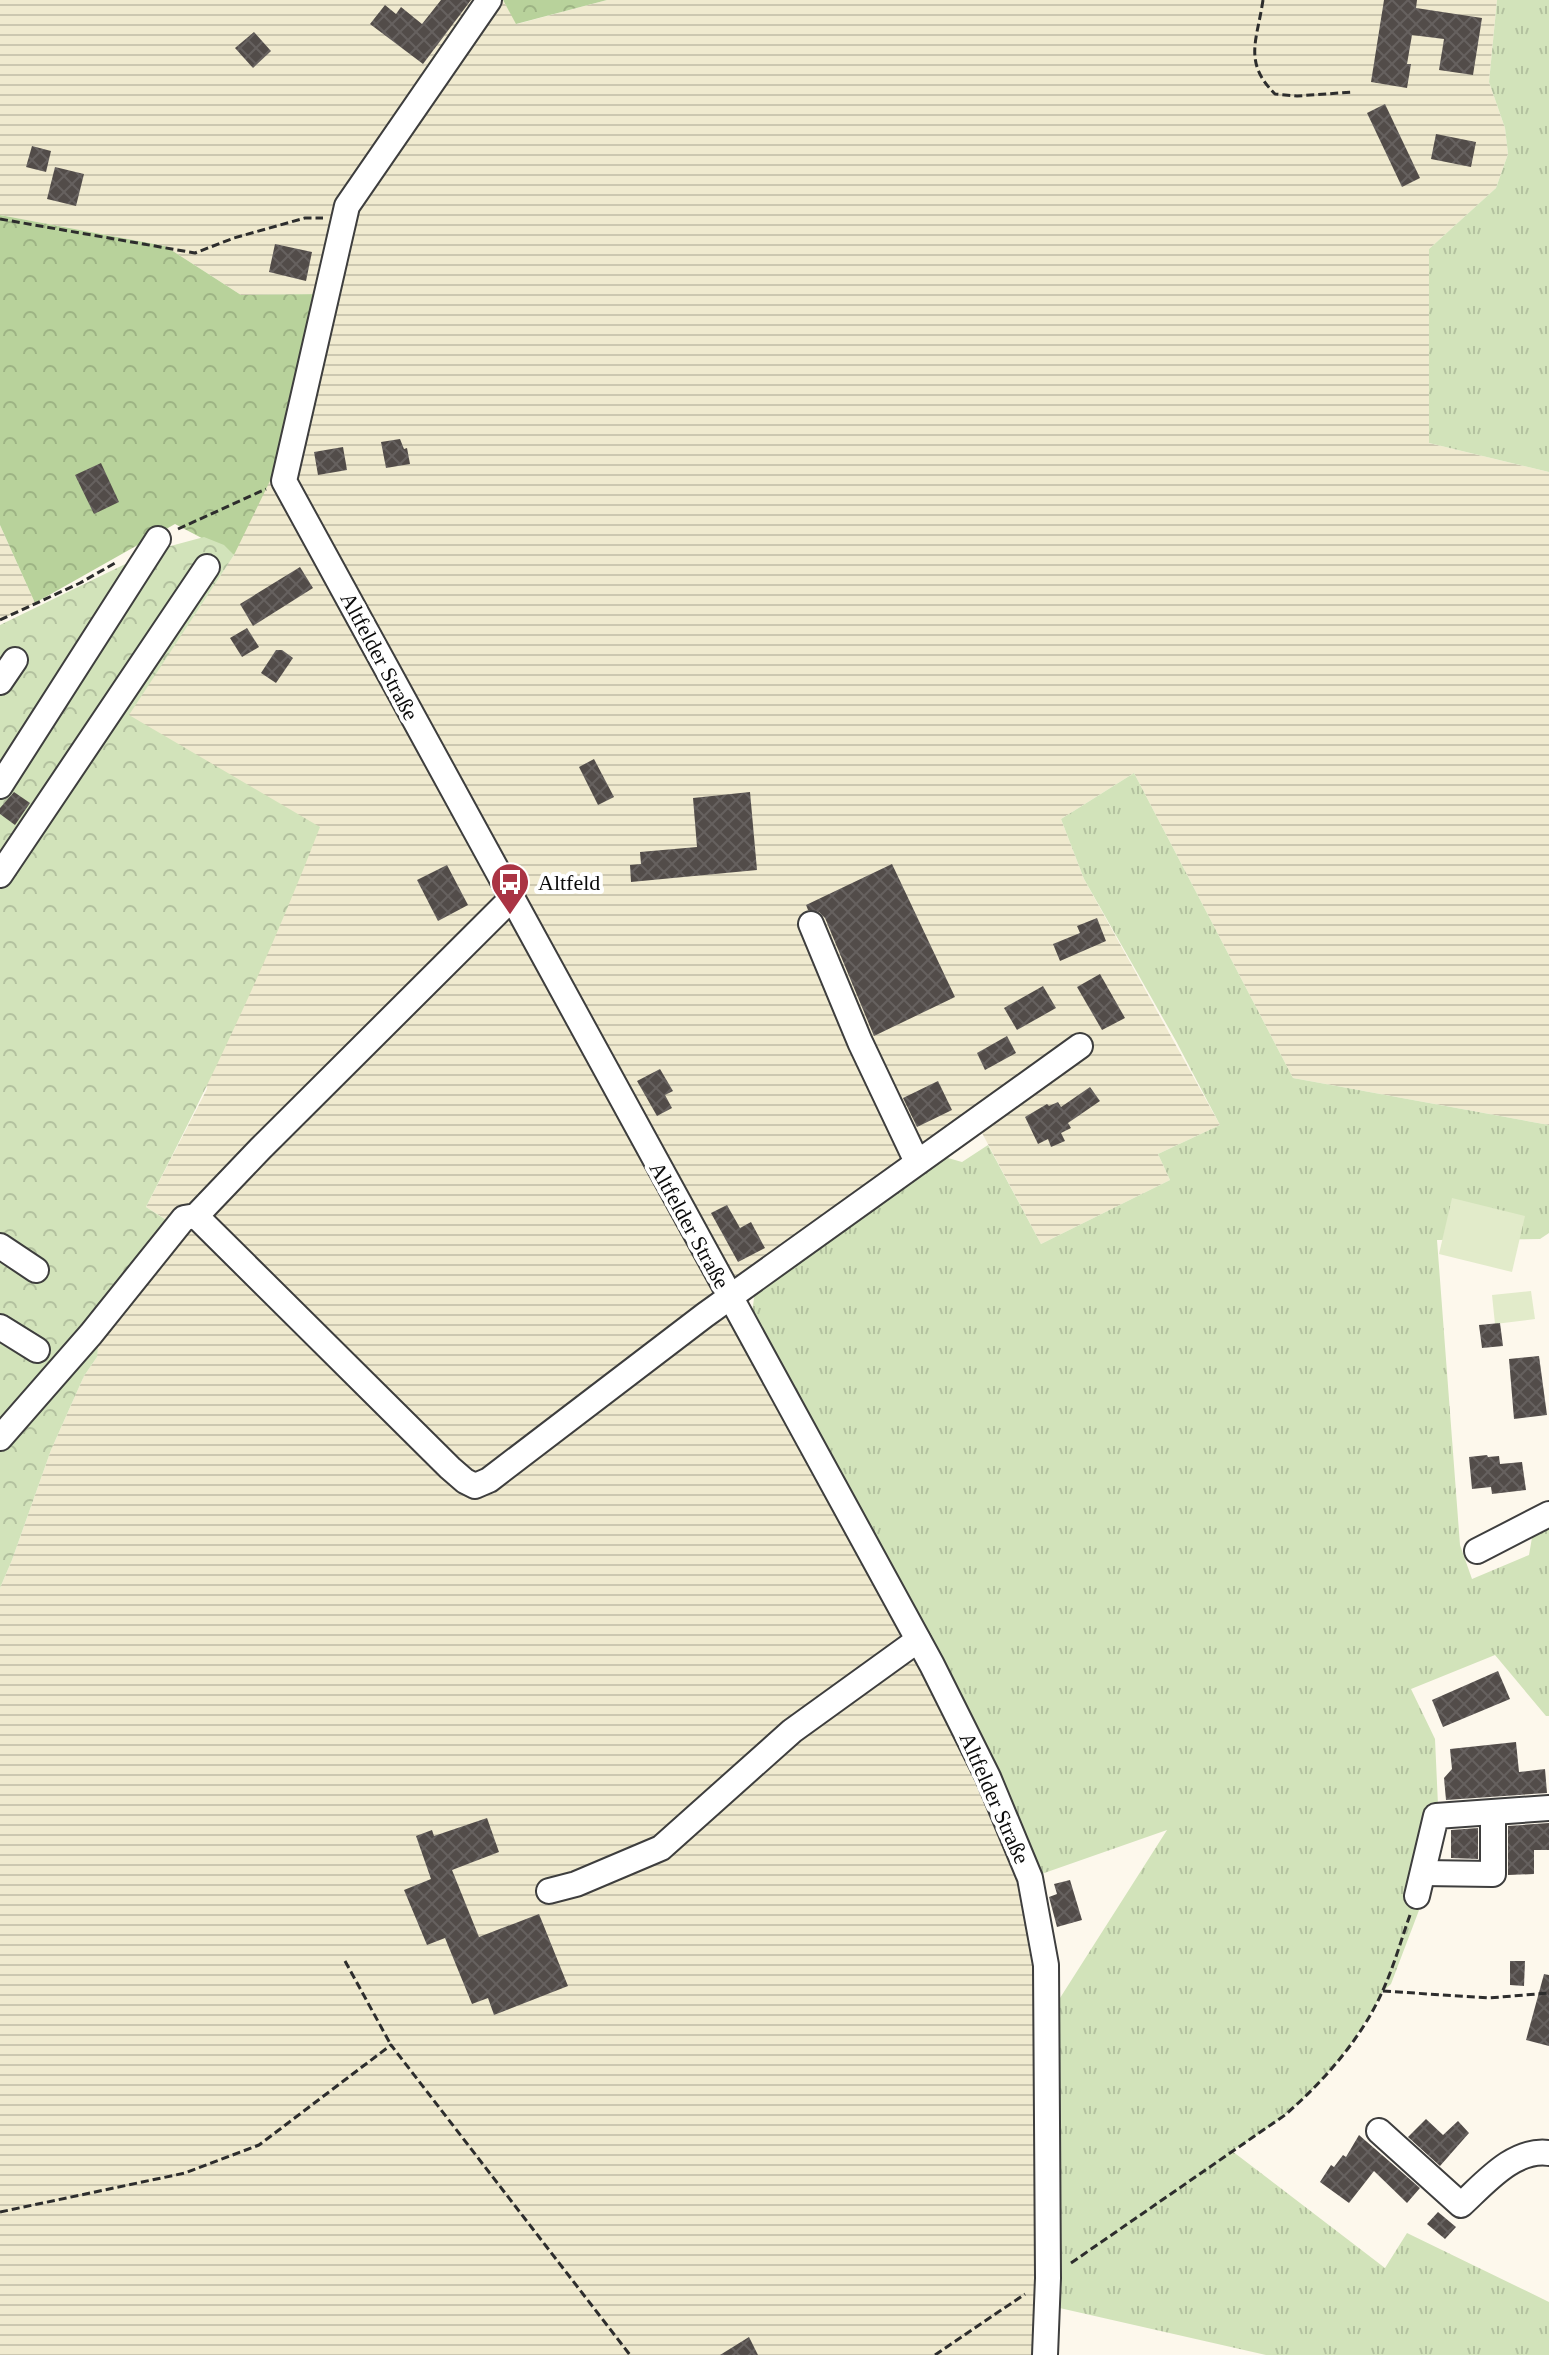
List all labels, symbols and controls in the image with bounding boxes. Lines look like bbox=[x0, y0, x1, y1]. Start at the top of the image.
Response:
street label: Altfelder Straße bbox=[335, 588, 424, 724]
bus stop icon: Altfeld bbox=[489, 861, 531, 916]
place label: Altfeld bbox=[538, 870, 600, 895]
street label: Altfelder Straße bbox=[644, 1157, 735, 1293]
street label: Altfelder Straße bbox=[954, 1729, 1035, 1868]

